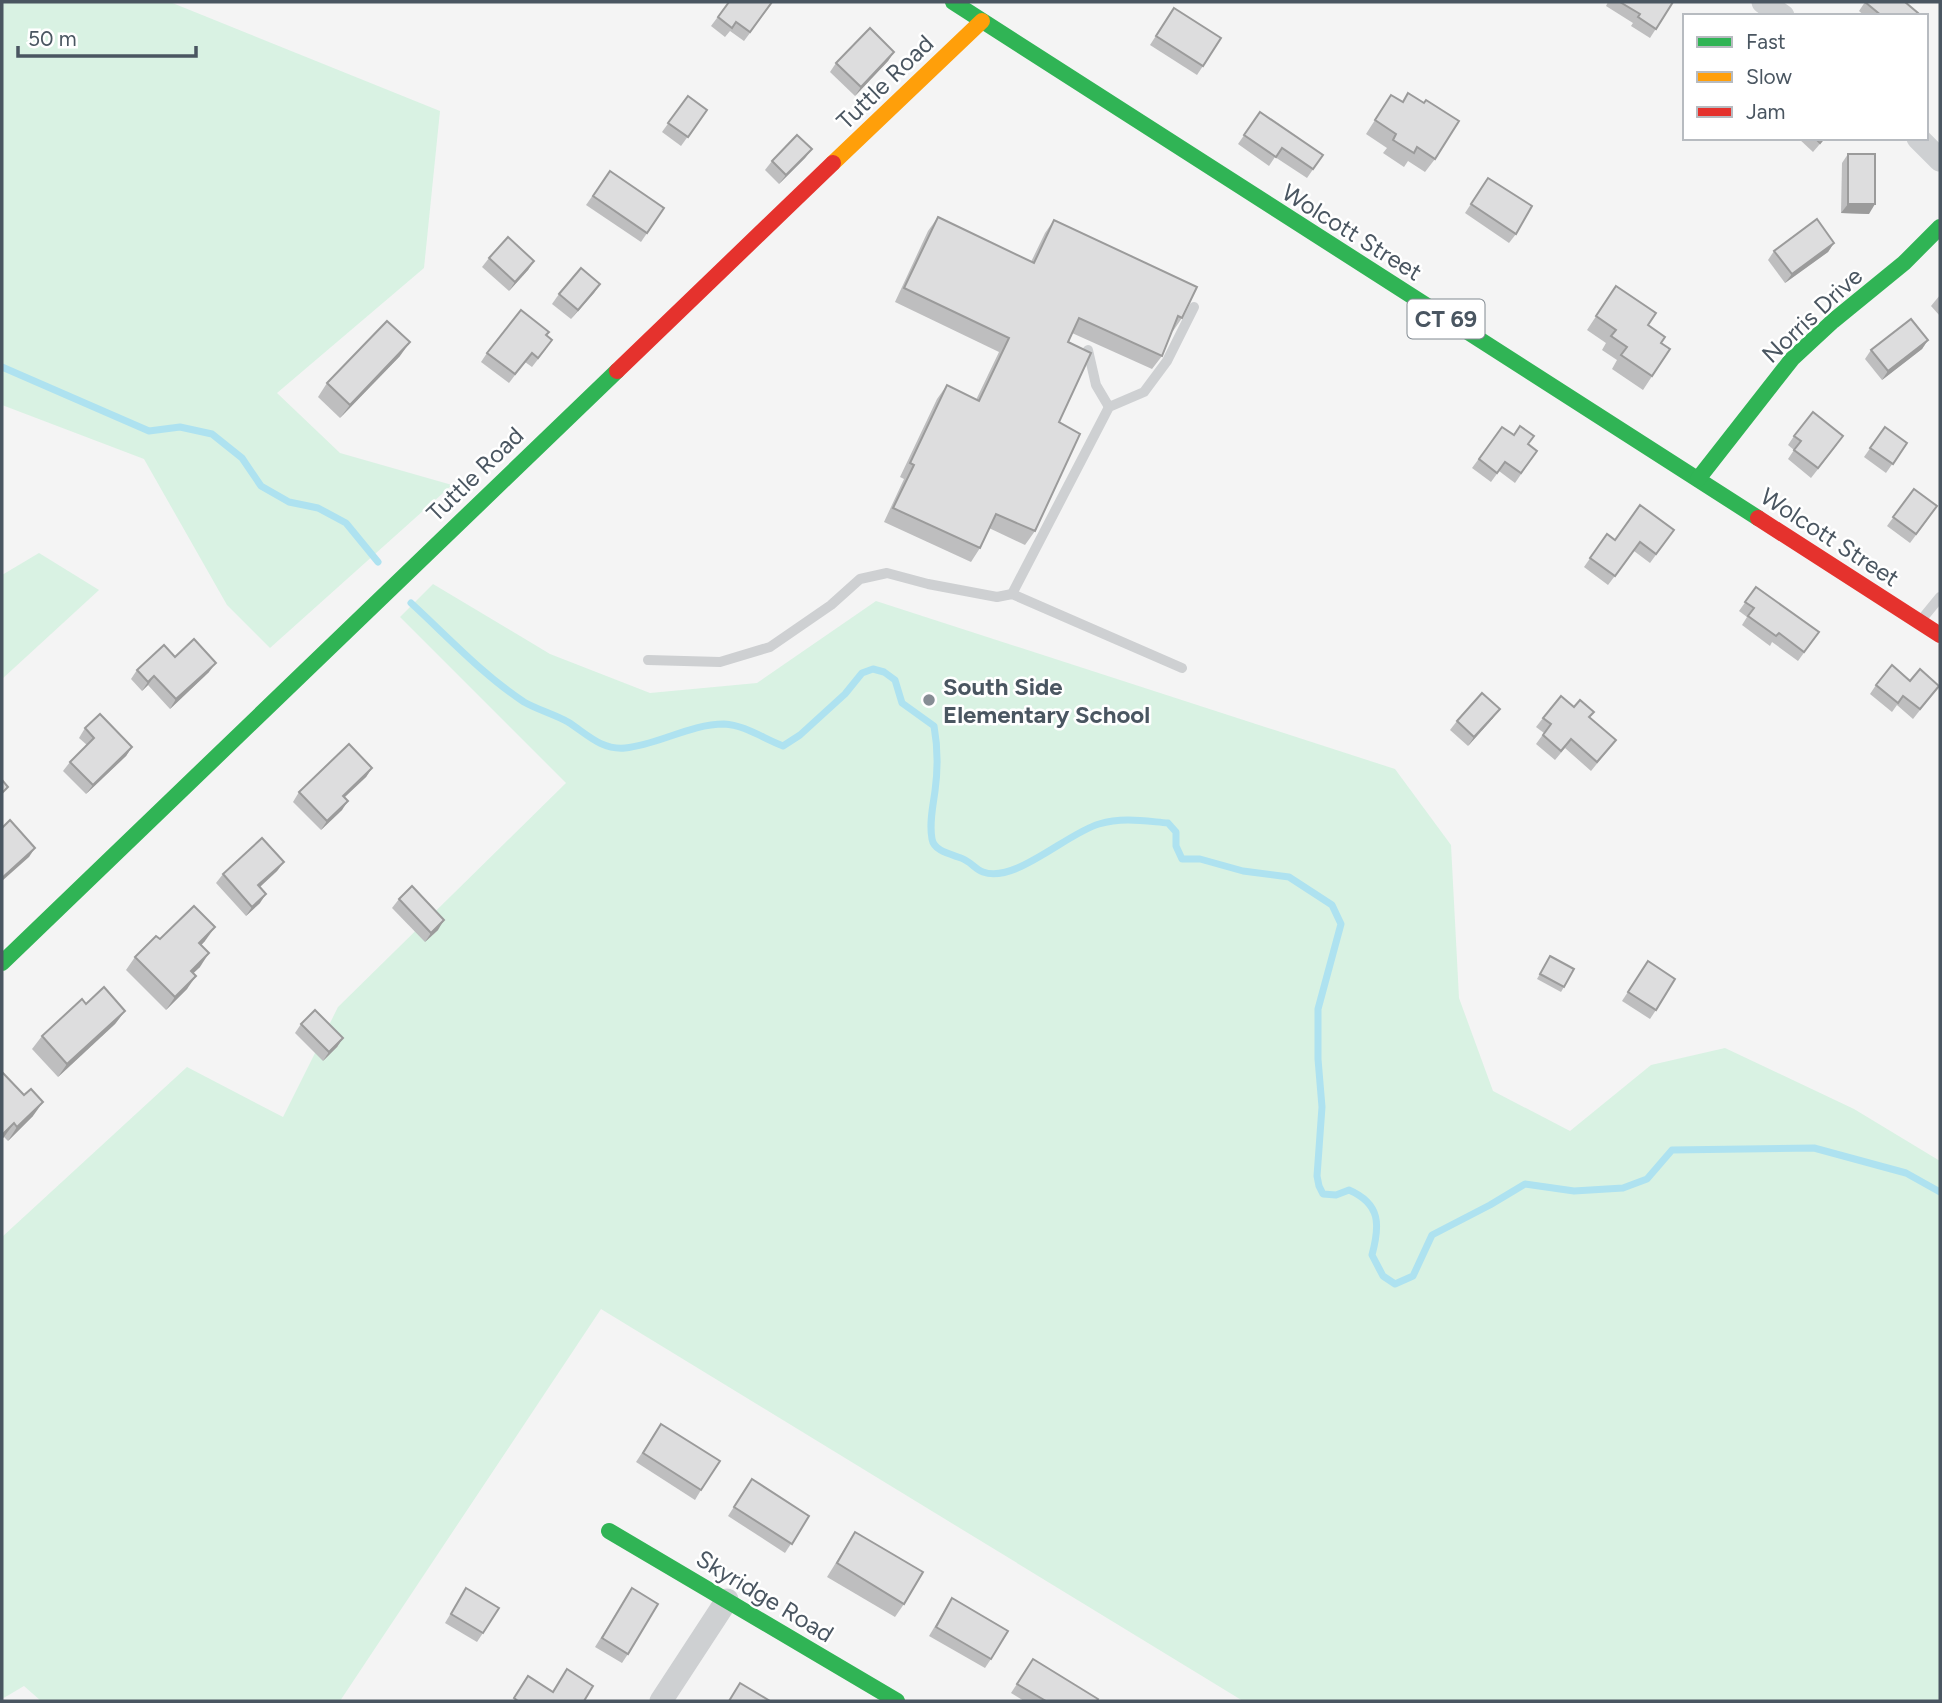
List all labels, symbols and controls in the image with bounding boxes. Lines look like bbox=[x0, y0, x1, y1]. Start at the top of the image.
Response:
scale bar bbox=[18, 14, 196, 58]
legend bbox=[1683, 14, 1928, 140]
text: 50 m bbox=[28, 26, 77, 51]
street label: Tuttle Road bbox=[831, 29, 939, 135]
text: Fast bbox=[1746, 29, 1786, 54]
text: Slow bbox=[1746, 64, 1792, 89]
text: Jam bbox=[1746, 99, 1785, 124]
street label: Wolcott Street bbox=[1277, 177, 1427, 287]
street label: Norris Drive bbox=[1756, 261, 1868, 369]
road number: CT 69 bbox=[1408, 300, 1484, 338]
street label: Tuttle Road bbox=[421, 421, 529, 527]
street label: Wolcott Street bbox=[1755, 481, 1905, 593]
place label: South Side Elementary School bbox=[943, 672, 1150, 729]
marker: South Side Elementary School bbox=[921, 692, 937, 708]
street label: Skyridge Road bbox=[691, 1544, 839, 1648]

